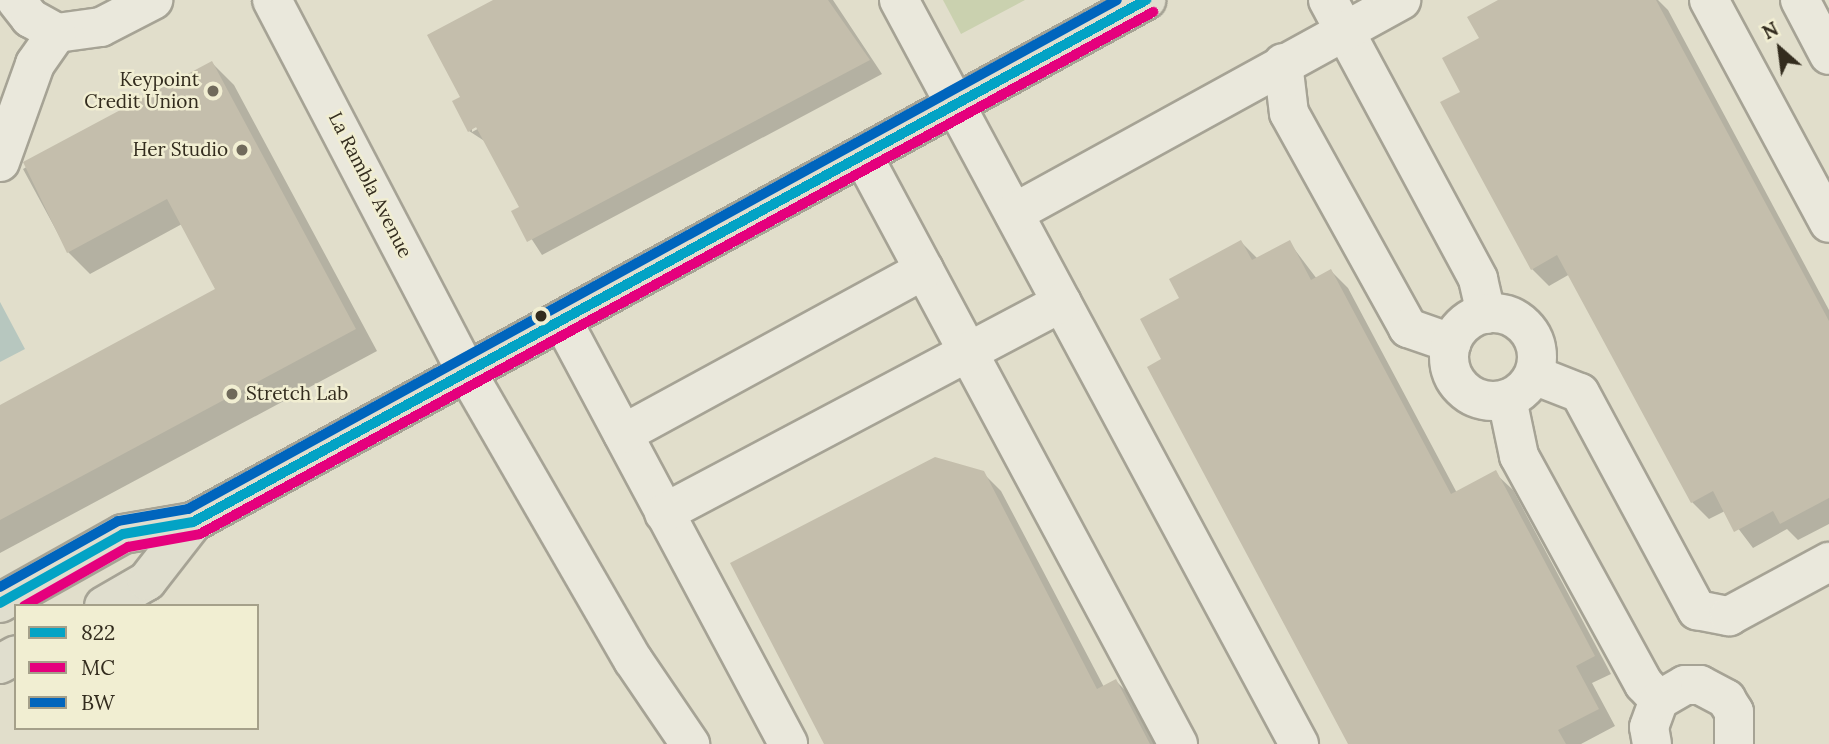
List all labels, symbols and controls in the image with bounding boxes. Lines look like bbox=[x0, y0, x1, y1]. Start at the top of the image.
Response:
north arrow bbox=[1745, 14, 1815, 84]
text: N bbox=[1758, 16, 1782, 45]
place label: Keypoint Credit Union bbox=[84, 69, 199, 113]
marker: Keypoint Credit Union bbox=[205, 83, 221, 99]
street label: La Rambla Avenue bbox=[323, 108, 417, 262]
place label: Her Studio bbox=[133, 139, 228, 161]
marker: Her Studio bbox=[234, 142, 250, 158]
unlabelled marker bbox=[534, 309, 548, 323]
place label: Stretch Lab bbox=[246, 383, 348, 405]
marker: Stretch Lab bbox=[224, 386, 240, 402]
legend bbox=[14, 604, 259, 730]
text: 822 bbox=[81, 619, 115, 646]
text: MC bbox=[81, 654, 115, 681]
text: BW bbox=[81, 689, 115, 716]

